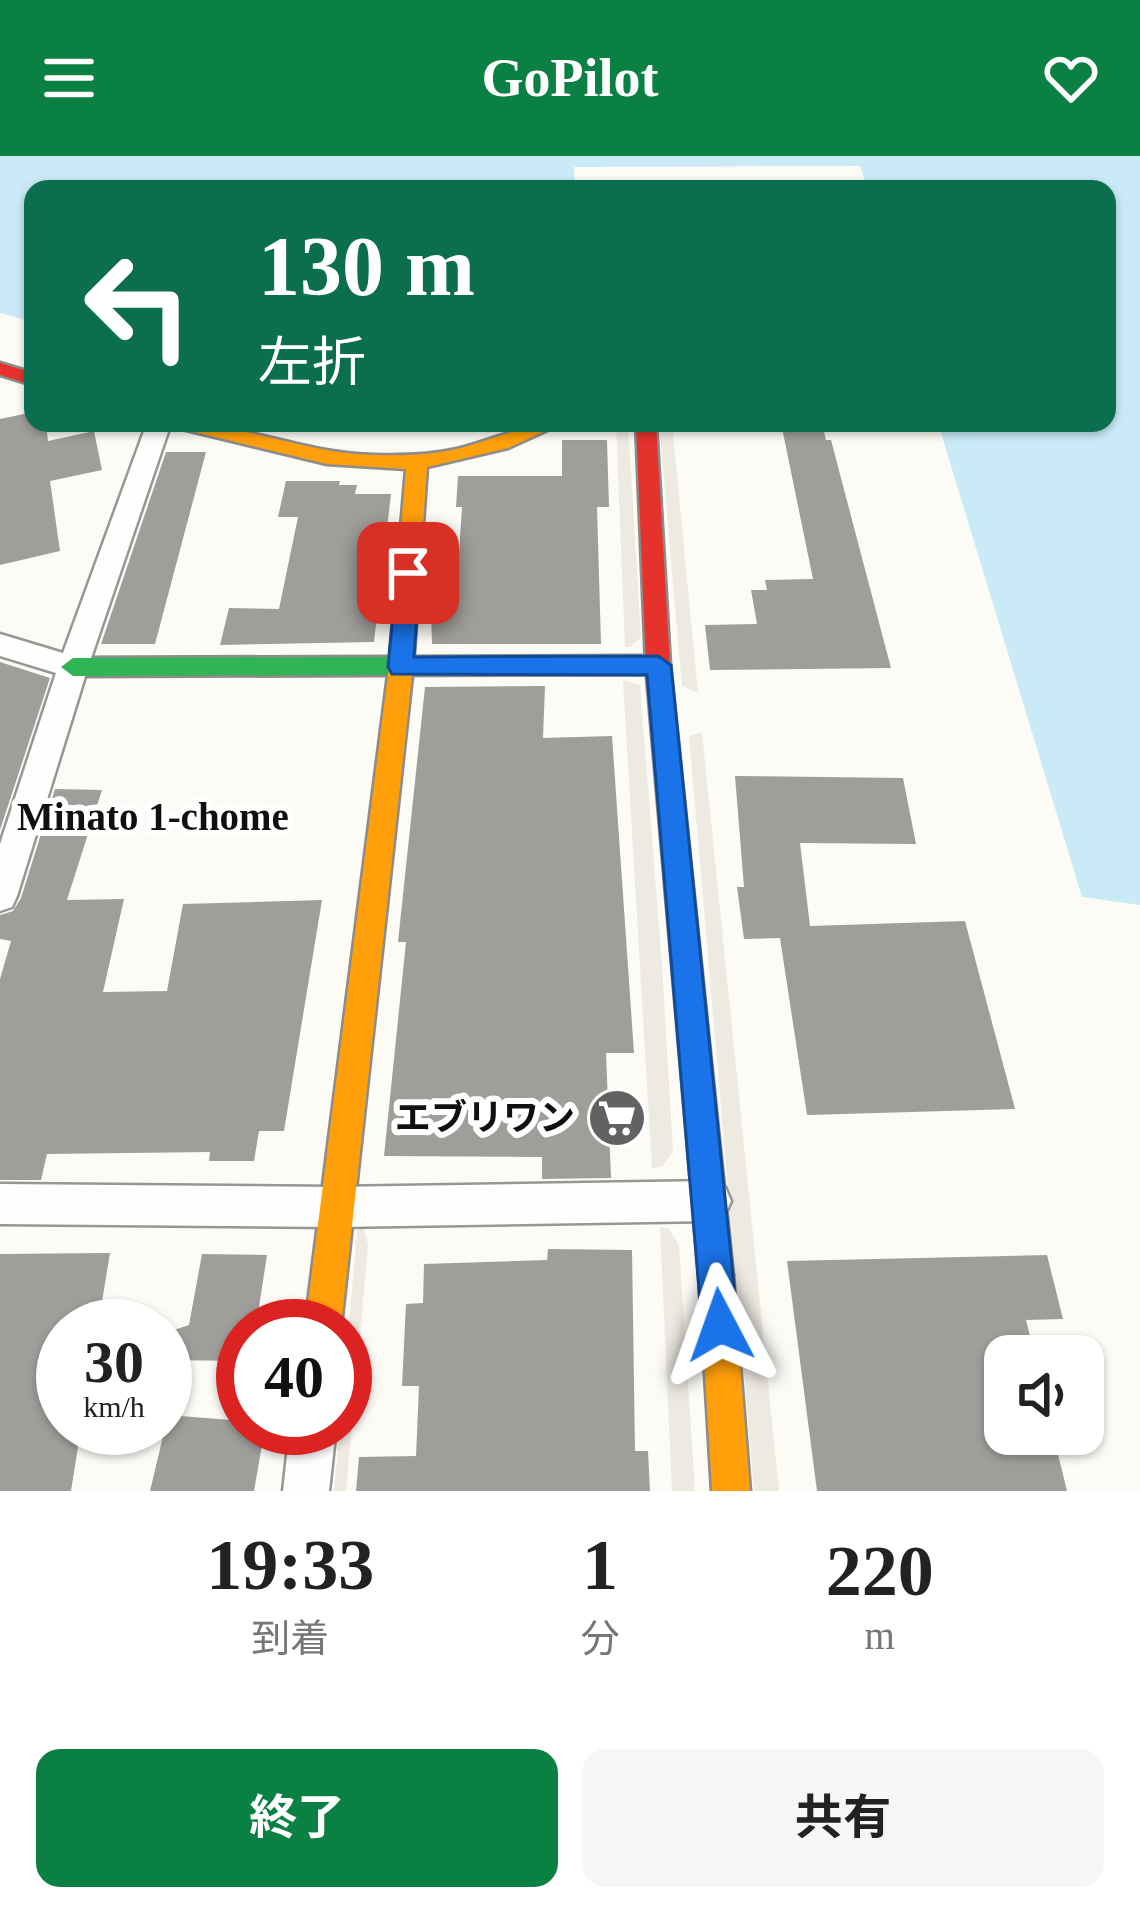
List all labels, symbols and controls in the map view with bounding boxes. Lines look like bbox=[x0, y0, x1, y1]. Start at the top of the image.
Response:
icon: menu bbox=[36, 45, 102, 111]
icon: heart bbox=[1038, 45, 1104, 111]
text: GoPilot bbox=[482, 48, 658, 108]
text: 130 m bbox=[258, 220, 475, 313]
icon: left bbox=[60, 228, 216, 384]
text: 左折 bbox=[258, 333, 366, 393]
pin bbox=[357, 522, 459, 624]
icon: arrive bbox=[375, 540, 441, 606]
district label: Minato 1-chome bbox=[17, 795, 289, 838]
supermarket icon: エブリワン bbox=[586, 1087, 648, 1149]
place label: エブリワン bbox=[395, 1098, 575, 1138]
position arrow bbox=[657, 1262, 783, 1388]
speed limit sign: 40 bbox=[216, 1299, 372, 1455]
text: 30 bbox=[84, 1329, 144, 1395]
map controls bbox=[984, 1335, 1104, 1455]
button: sound bbox=[984, 1335, 1104, 1455]
text: km/h bbox=[83, 1390, 145, 1423]
text: 19:33 bbox=[206, 1525, 374, 1605]
text: 1 bbox=[582, 1525, 618, 1605]
text: 220 bbox=[826, 1531, 934, 1611]
text: m bbox=[865, 1614, 895, 1657]
text: 到着 bbox=[251, 1617, 329, 1660]
text: 分 bbox=[580, 1617, 620, 1660]
button: 終了 bbox=[36, 1749, 558, 1887]
button: 共有 bbox=[582, 1749, 1104, 1887]

